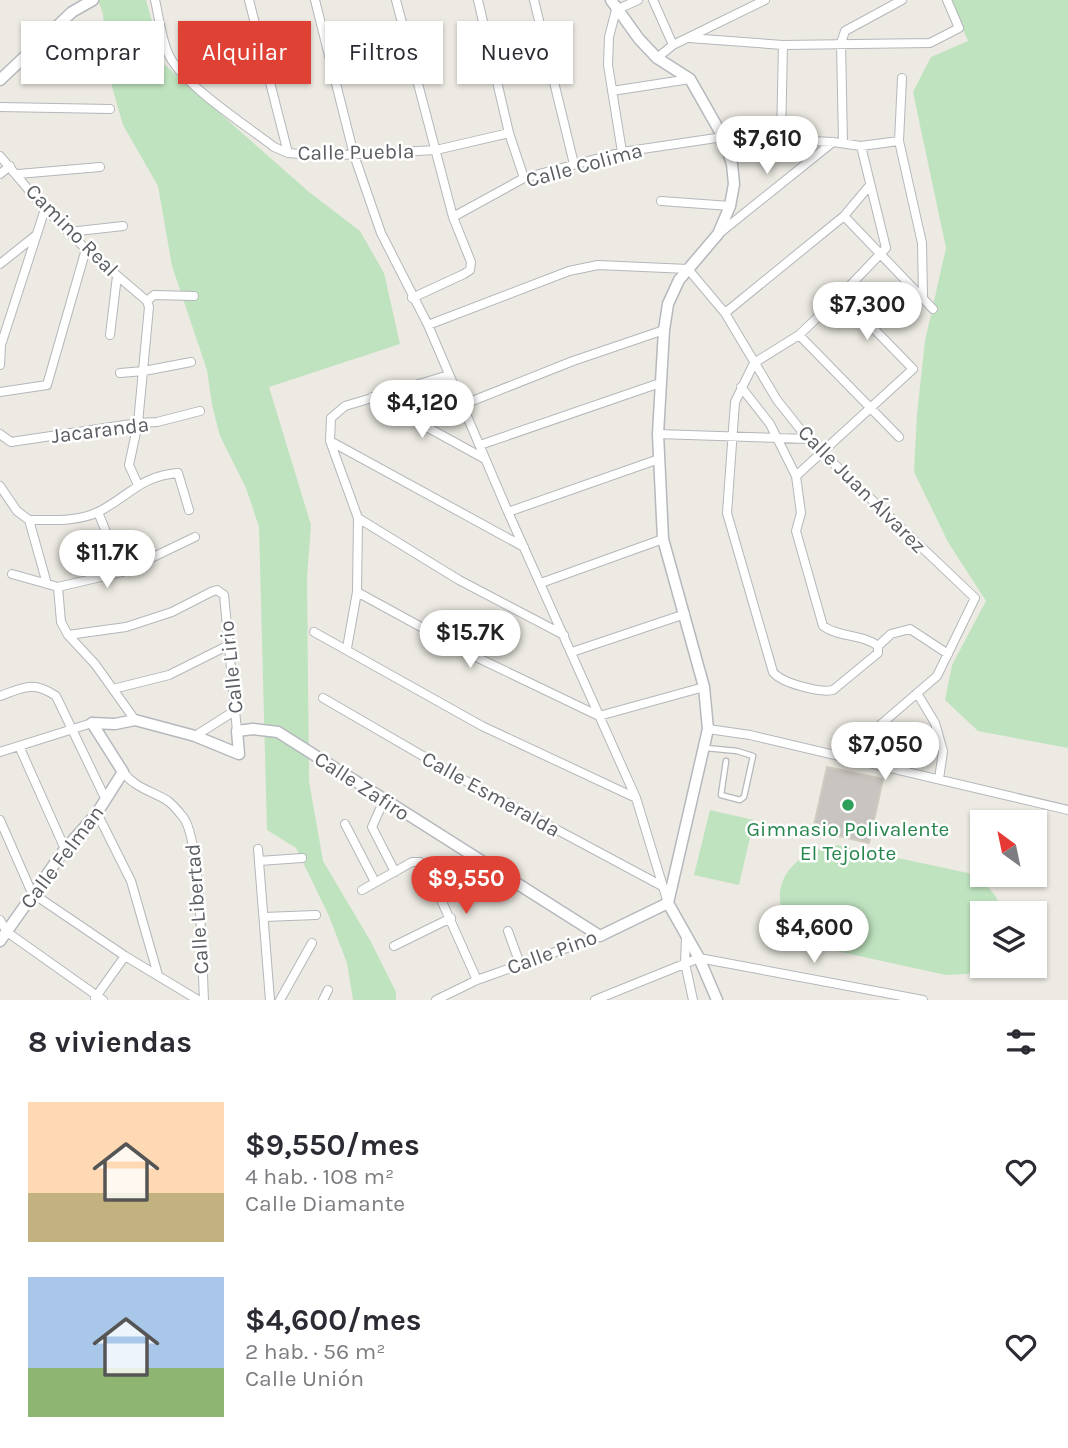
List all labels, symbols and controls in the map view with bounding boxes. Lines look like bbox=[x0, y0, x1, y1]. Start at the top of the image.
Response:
chip: Comprar bbox=[21, 21, 164, 84]
chip: Alquilar bbox=[178, 21, 311, 84]
chip: Filtros bbox=[325, 21, 443, 84]
chip: Nuevo bbox=[457, 21, 573, 84]
pin: $7,610 bbox=[710, 116, 824, 176]
text: $7,610 bbox=[732, 125, 802, 152]
street label: Calle Colima bbox=[523, 138, 645, 192]
street label: Calle Puebla bbox=[297, 139, 415, 165]
street label: Camino Real bbox=[21, 179, 123, 281]
pin: $7,300 bbox=[810, 282, 924, 342]
text: $7,300 bbox=[829, 291, 905, 318]
pin: $4,120 bbox=[365, 380, 479, 440]
text: $4,120 bbox=[386, 389, 458, 416]
street label: Jacaranda bbox=[50, 412, 150, 448]
street label: Calle Juan Álvarez bbox=[793, 420, 931, 558]
pin: $11.7K bbox=[50, 530, 164, 590]
text: $11.7K bbox=[75, 539, 139, 566]
pin: $15.7K bbox=[413, 610, 527, 670]
street label: Calle Lirio bbox=[214, 619, 248, 715]
text: $15.7K bbox=[436, 619, 504, 646]
pin: $7,050 bbox=[828, 722, 942, 782]
text: $7,050 bbox=[847, 731, 923, 758]
street label: Calle Zafiro bbox=[310, 746, 414, 826]
street label: Calle Esmeralda bbox=[418, 746, 564, 842]
marker: Gimnasio Polivalente El Tejolote bbox=[840, 797, 856, 813]
street label: Calle Felman bbox=[15, 801, 109, 913]
north arrow bbox=[970, 810, 1046, 887]
map controls bbox=[970, 810, 1047, 978]
place label: Gimnasio Polivalente El Tejolote bbox=[747, 817, 949, 865]
street label: Calle Libertad bbox=[180, 843, 214, 975]
pin: $9,550 bbox=[409, 856, 523, 916]
text: $9,550 bbox=[427, 865, 505, 892]
button: layers bbox=[970, 901, 1047, 978]
pin: $4,600 bbox=[757, 906, 871, 965]
text: $4,600 bbox=[775, 914, 853, 941]
street label: Calle Pino bbox=[504, 925, 600, 979]
icon: filters bbox=[1002, 1023, 1040, 1061]
text: 8 viviendas bbox=[28, 1024, 192, 1060]
text: $9,550/mes bbox=[245, 1127, 420, 1163]
icon: home bbox=[84, 1130, 168, 1214]
icon: heart bbox=[1002, 1153, 1040, 1191]
text: 4 hab. · 108 m² bbox=[245, 1163, 394, 1190]
text: Calle Diamante bbox=[245, 1190, 405, 1217]
text: $4,600/mes bbox=[245, 1302, 422, 1338]
icon: home bbox=[84, 1305, 168, 1389]
icon: heart bbox=[1002, 1328, 1040, 1366]
text: 2 hab. · 56 m² bbox=[245, 1338, 385, 1365]
text: Calle Unión bbox=[245, 1365, 364, 1392]

